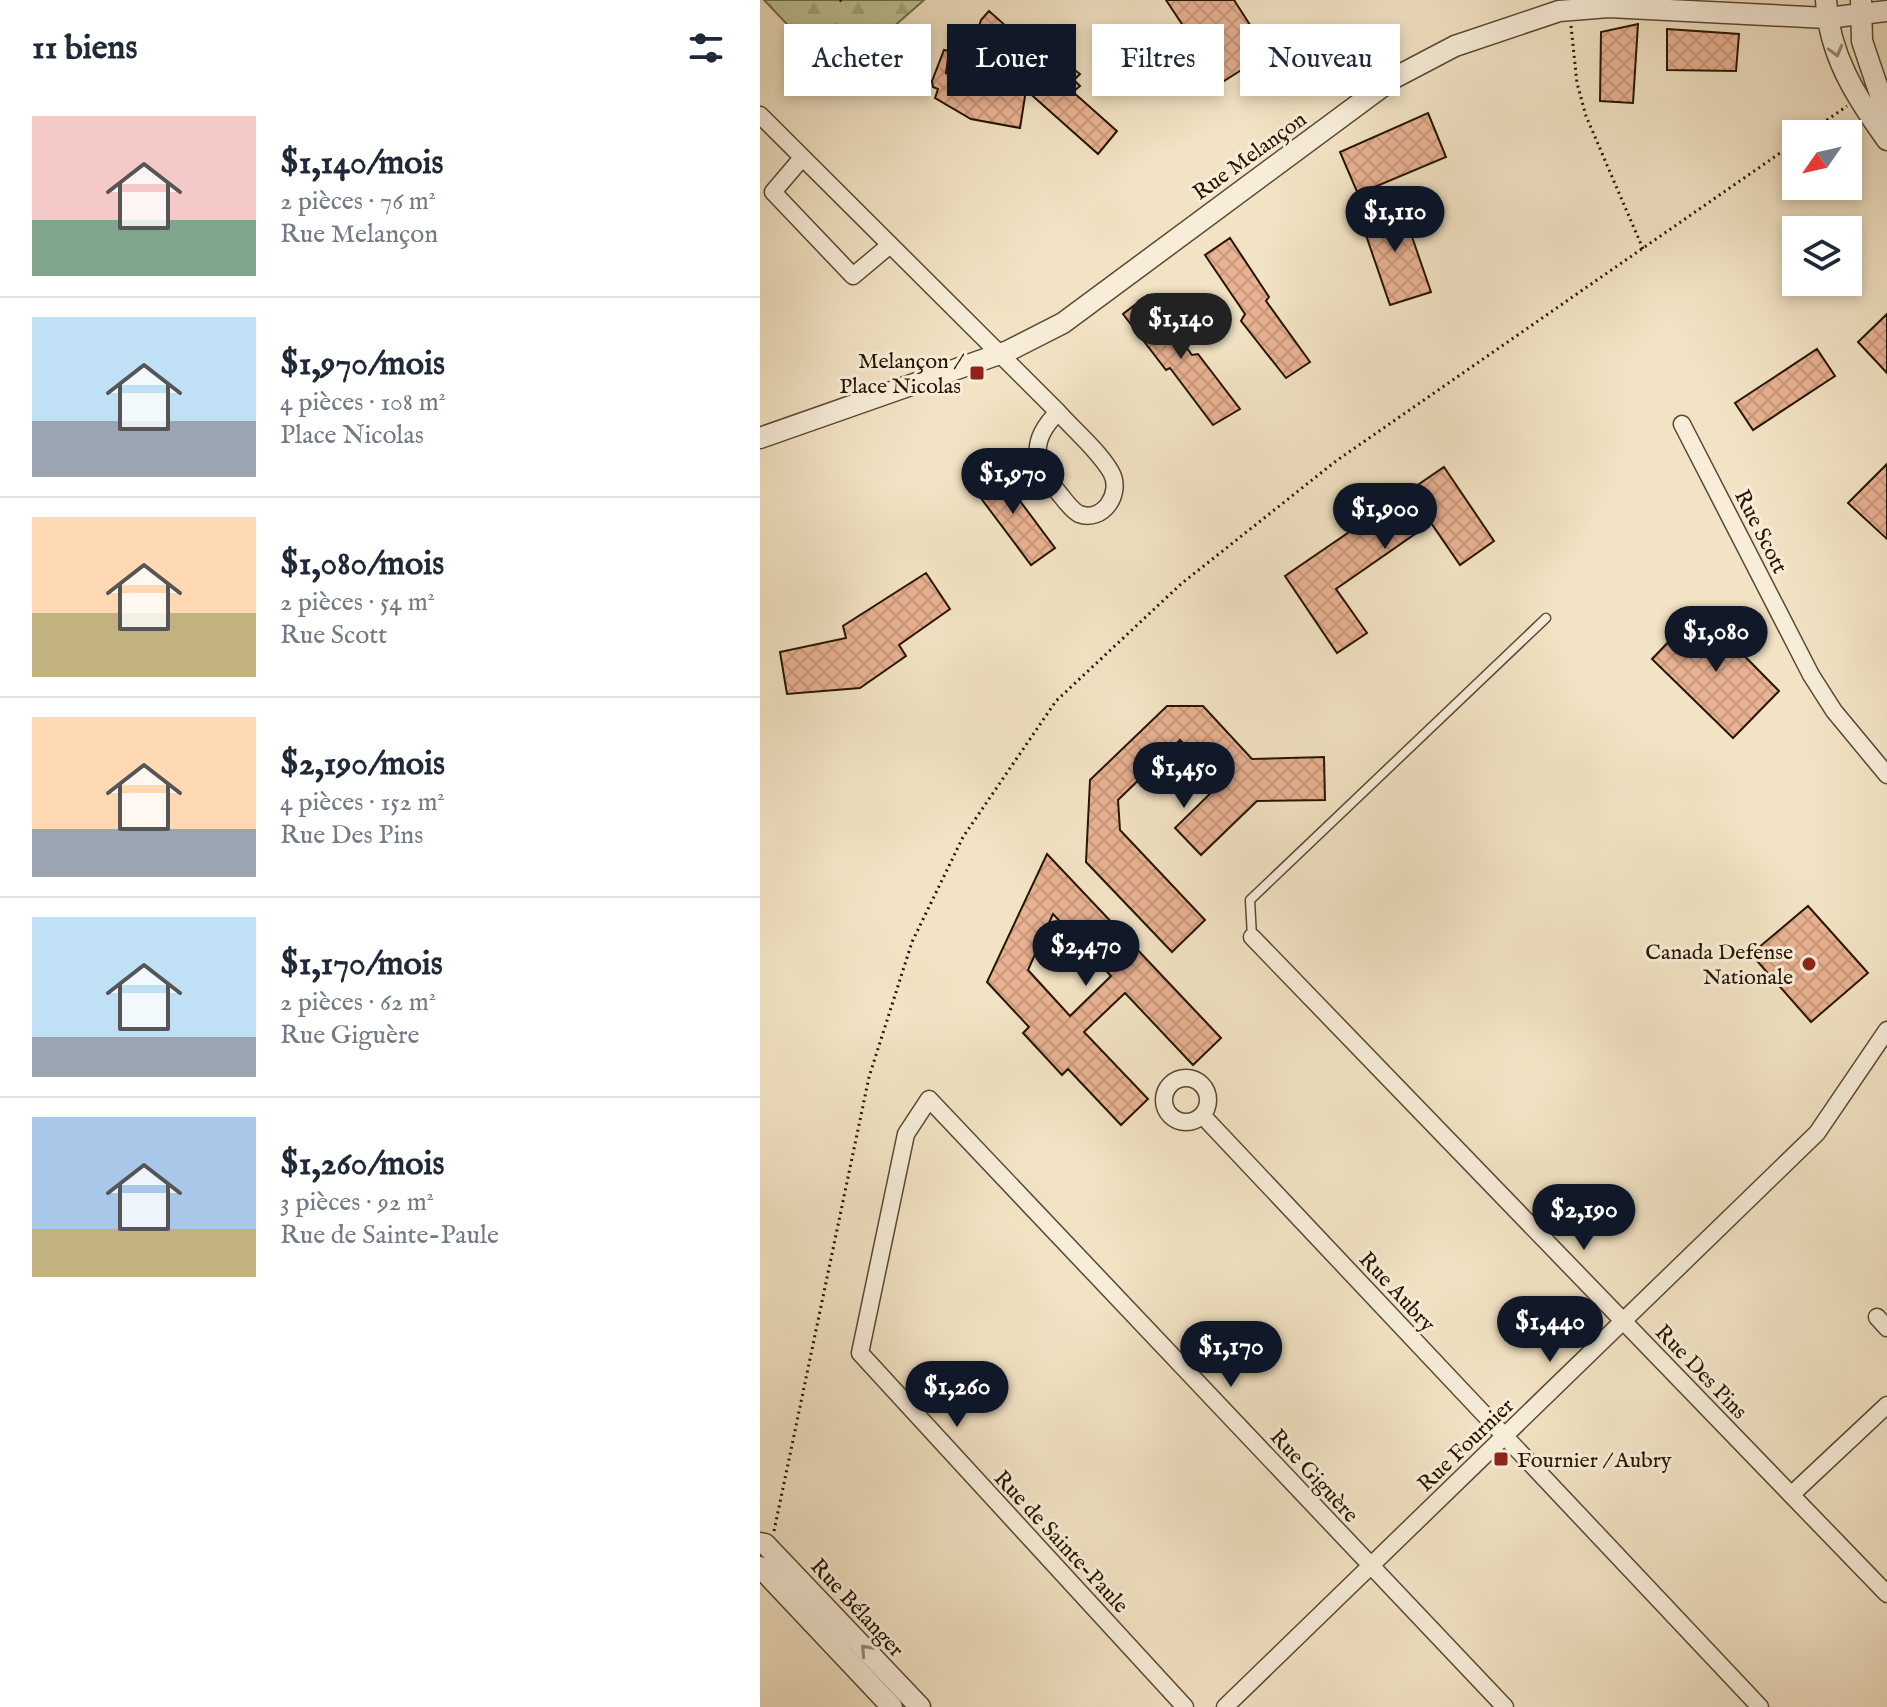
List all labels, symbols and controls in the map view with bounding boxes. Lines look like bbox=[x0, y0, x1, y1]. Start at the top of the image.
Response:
chip: Acheter bbox=[784, 24, 931, 96]
chip: Louer bbox=[947, 24, 1076, 96]
chip: Filtres bbox=[1092, 24, 1224, 96]
chip: Nouveau bbox=[1240, 24, 1400, 96]
icon: filters bbox=[684, 26, 728, 70]
text: 11 biens bbox=[32, 27, 137, 70]
one-way arrow bbox=[1827, 44, 1844, 58]
street label: Rue Melançon bbox=[1188, 106, 1313, 207]
north arrow bbox=[1782, 120, 1862, 200]
map controls bbox=[1782, 120, 1862, 296]
text: $1,140/mois bbox=[280, 142, 444, 185]
icon: home bbox=[96, 148, 192, 244]
text: 2 pièces · 76 m² bbox=[280, 185, 436, 218]
pin: $1,110 bbox=[1330, 186, 1460, 254]
text: $1,110 bbox=[1363, 195, 1427, 228]
button: layers bbox=[1782, 216, 1862, 296]
text: Rue Melançon bbox=[280, 218, 438, 251]
pin: $1,140 bbox=[1116, 293, 1246, 361]
text: $1,140 bbox=[1148, 302, 1214, 335]
text: $1,970/mois bbox=[280, 343, 445, 386]
place label: Melançon / Place Nicolas bbox=[839, 348, 965, 401]
icon: home bbox=[96, 349, 192, 445]
marker: Melançon / Place Nicolas bbox=[968, 364, 986, 382]
text: 4 pièces · 108 m² bbox=[280, 386, 446, 419]
text: Place Nicolas bbox=[280, 419, 424, 452]
pin: $1,970 bbox=[948, 448, 1078, 516]
text: $1,970 bbox=[979, 457, 1047, 490]
pin: $1,900 bbox=[1320, 483, 1450, 551]
street label: Rue Scott bbox=[1727, 485, 1793, 579]
text: $1,900 bbox=[1351, 492, 1419, 525]
text: $1,080/mois bbox=[280, 543, 444, 586]
icon: home bbox=[96, 549, 192, 645]
text: 2 pièces · 54 m² bbox=[280, 586, 435, 619]
pin: $1,080 bbox=[1651, 606, 1781, 674]
text: $1,080 bbox=[1683, 615, 1749, 648]
text: Rue Scott bbox=[280, 619, 387, 652]
pin: $1,450 bbox=[1119, 742, 1249, 810]
text: $2,190/mois bbox=[280, 743, 445, 786]
icon: home bbox=[96, 749, 192, 845]
text: $1,450 bbox=[1151, 751, 1217, 784]
text: 4 pièces · 152 m² bbox=[280, 786, 445, 819]
text: Rue Des Pins bbox=[280, 819, 423, 852]
pin: $2,470 bbox=[1021, 920, 1151, 988]
text: $2,470 bbox=[1050, 929, 1122, 962]
place label: Canada Defense Nationale bbox=[1645, 939, 1793, 992]
text: $1,170/mois bbox=[280, 943, 443, 986]
icon: home bbox=[96, 949, 192, 1045]
marker: Canada Defense Nationale bbox=[1800, 955, 1818, 973]
text: 2 pièces · 62 m² bbox=[280, 986, 436, 1019]
text: Rue Giguère bbox=[280, 1019, 419, 1052]
text: $1,260/mois bbox=[280, 1143, 445, 1186]
icon: home bbox=[96, 1149, 192, 1245]
pin: $2,190 bbox=[1519, 1184, 1649, 1252]
text: 3 pièces · 92 m² bbox=[280, 1186, 434, 1219]
text: $2,190 bbox=[1550, 1193, 1618, 1226]
text: Rue de Sainte-Paule bbox=[280, 1219, 499, 1252]
street label: Rue Aubry bbox=[1352, 1246, 1441, 1339]
pin: $1,440 bbox=[1485, 1296, 1615, 1364]
text: $1,440 bbox=[1515, 1305, 1585, 1338]
street label: Rue Des Pins bbox=[1648, 1319, 1753, 1426]
pin: $1,170 bbox=[1166, 1321, 1296, 1389]
text: $1,170 bbox=[1198, 1330, 1264, 1363]
pin: $1,260 bbox=[892, 1361, 1022, 1429]
text: $1,260 bbox=[924, 1370, 990, 1403]
street label: Rue Fournier bbox=[1412, 1392, 1521, 1498]
street label: Rue Giguère bbox=[1263, 1424, 1364, 1529]
place label: Fournier / Aubry bbox=[1517, 1447, 1672, 1475]
marker: Fournier / Aubry bbox=[1492, 1450, 1510, 1468]
street label: Rue de Sainte-Paule bbox=[987, 1465, 1134, 1620]
street label: Rue Bélanger bbox=[804, 1553, 909, 1664]
one-way arrow bbox=[862, 1645, 876, 1660]

